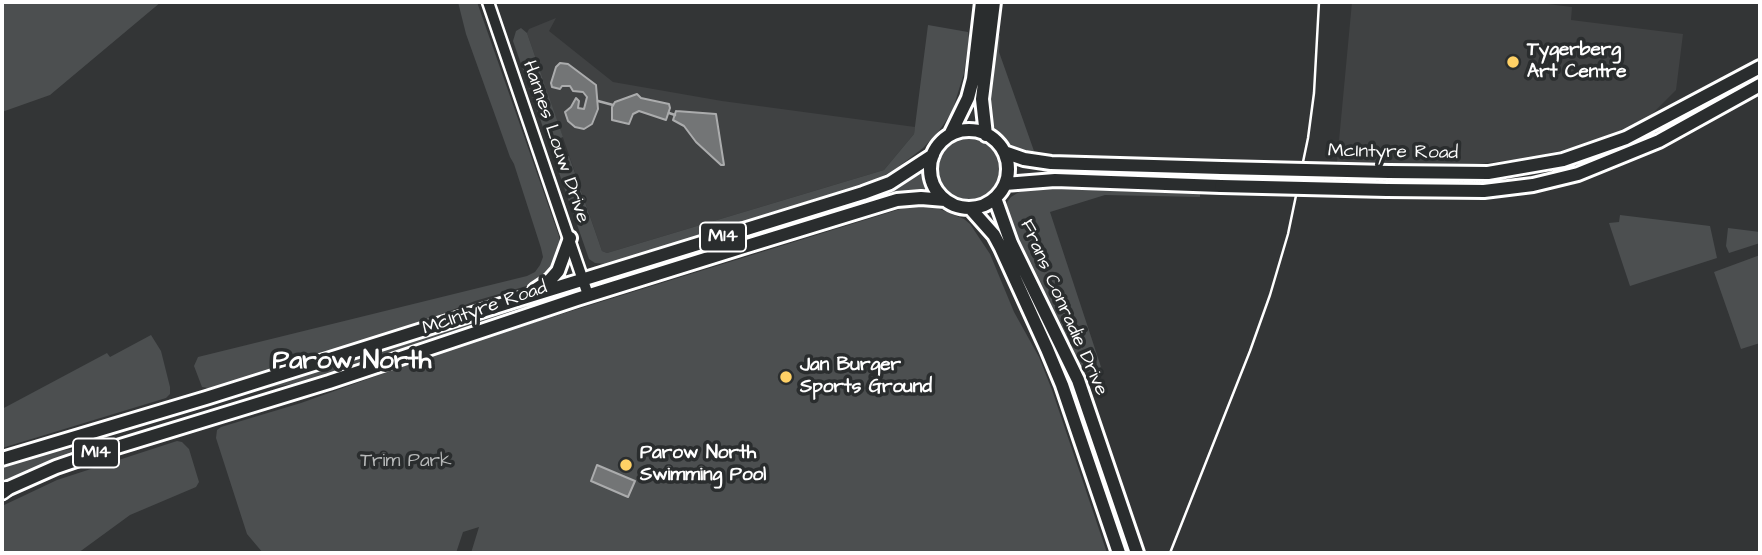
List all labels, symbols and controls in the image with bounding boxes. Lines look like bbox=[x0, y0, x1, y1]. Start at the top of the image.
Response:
place label: Tygerberg Art Centre bbox=[1527, 40, 1627, 84]
marker: Tygerberg Art Centre bbox=[1505, 54, 1521, 70]
street label: Hannes Louw Drive bbox=[517, 58, 593, 226]
street label: McIntyre Road bbox=[1328, 140, 1458, 166]
street label: Frans Conradie Drive bbox=[1014, 217, 1112, 399]
road number: M14 bbox=[700, 222, 746, 251]
street label: McIntyre Road bbox=[420, 277, 550, 341]
district label: Parow North bbox=[273, 347, 431, 379]
place label: Jan Burger Sports Ground bbox=[800, 355, 932, 399]
marker: Jan Burger Sports Ground bbox=[778, 369, 794, 385]
road number: M14 bbox=[73, 438, 119, 467]
place label: Parow North Swimming Pool bbox=[640, 443, 766, 487]
park label: Trim Park bbox=[360, 451, 452, 473]
marker: Parow North Swimming Pool bbox=[618, 457, 634, 473]

